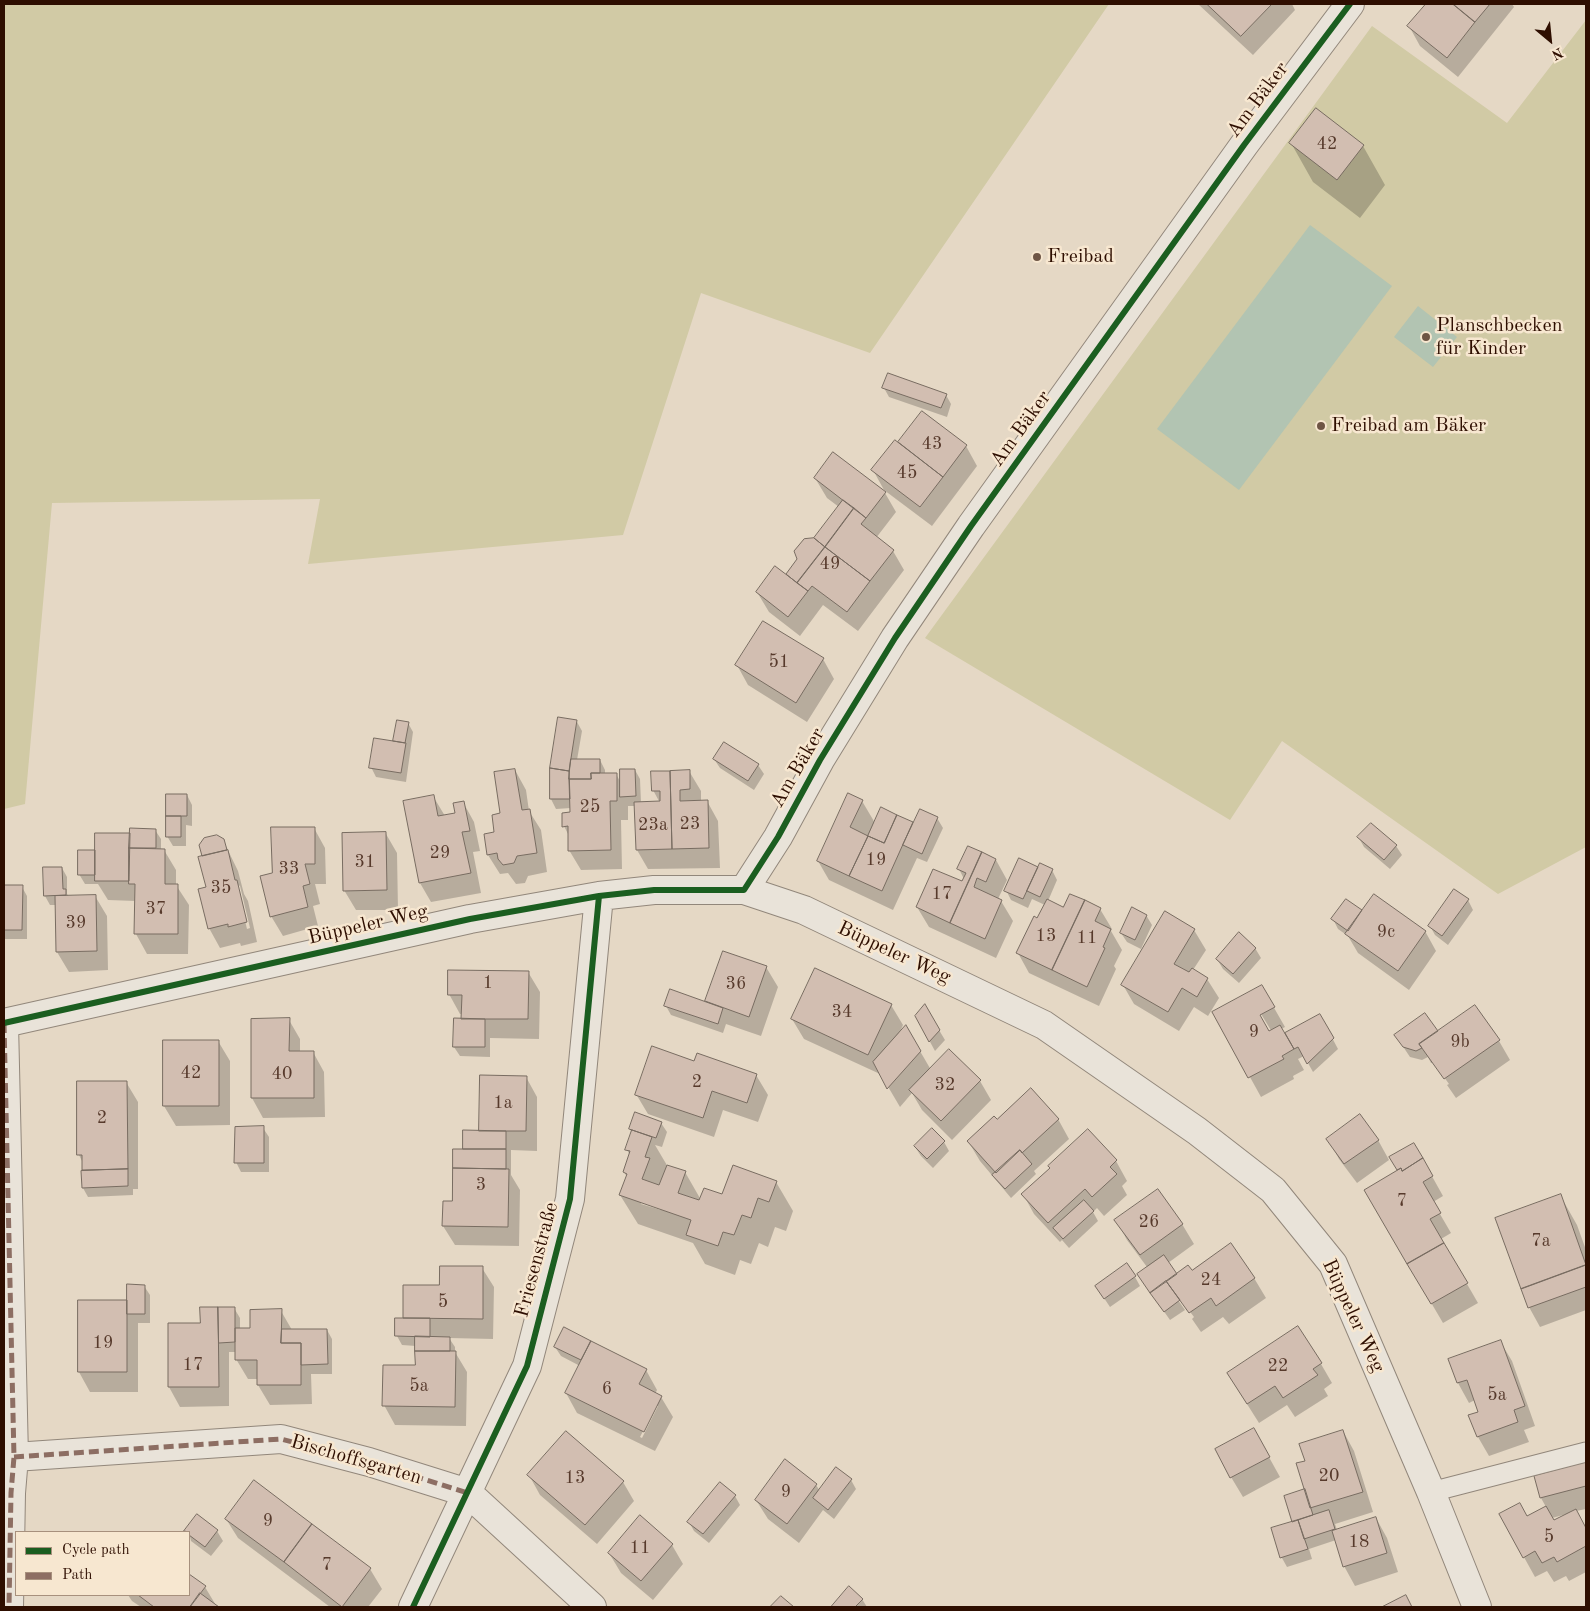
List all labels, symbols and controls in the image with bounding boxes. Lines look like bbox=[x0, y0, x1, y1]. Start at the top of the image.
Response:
north arrow bbox=[1525, 15, 1575, 65]
text: N bbox=[1549, 45, 1565, 62]
street label: Am Bäker bbox=[1222, 58, 1294, 142]
house number: 42 bbox=[1317, 133, 1337, 155]
place label: Freibad bbox=[1047, 245, 1114, 269]
marker: Freibad bbox=[1031, 251, 1043, 263]
place label: Planschbecken für Kinder bbox=[1436, 314, 1563, 361]
marker: Planschbecken für Kinder bbox=[1420, 331, 1432, 343]
street label: Am Bäker bbox=[985, 386, 1057, 472]
place label: Freibad am Bäker bbox=[1331, 414, 1486, 438]
marker: Freibad am Bäker bbox=[1315, 420, 1327, 432]
house number: 43 bbox=[922, 433, 942, 455]
house number: 45 bbox=[897, 462, 917, 484]
house number: 49 bbox=[820, 553, 840, 575]
house number: 51 bbox=[769, 651, 789, 673]
street label: Am Bäker bbox=[766, 724, 830, 812]
house number: 25 bbox=[580, 796, 600, 818]
house number: 23 bbox=[680, 813, 700, 835]
house number: 23a bbox=[638, 814, 668, 836]
house number: 29 bbox=[430, 842, 450, 864]
house number: 19 bbox=[866, 849, 886, 871]
house number: 31 bbox=[355, 851, 375, 873]
house number: 33 bbox=[279, 858, 299, 880]
house number: 35 bbox=[211, 877, 231, 899]
house number: 17 bbox=[932, 883, 952, 905]
house number: 37 bbox=[146, 898, 166, 920]
street label: Büppeler Weg bbox=[306, 900, 430, 950]
house number: 39 bbox=[66, 912, 86, 934]
street label: Büppeler Weg bbox=[834, 916, 954, 990]
house number: 9c bbox=[1377, 921, 1395, 943]
house number: 13 bbox=[1036, 925, 1056, 947]
house number: 11 bbox=[1077, 927, 1097, 949]
house number: 1 bbox=[483, 972, 493, 994]
house number: 36 bbox=[726, 973, 746, 995]
house number: 34 bbox=[832, 1001, 852, 1023]
house number: 9 bbox=[1249, 1021, 1259, 1043]
house number: 9b bbox=[1450, 1031, 1470, 1053]
house number: 42 bbox=[181, 1062, 201, 1084]
house number: 40 bbox=[272, 1063, 292, 1085]
house number: 2 bbox=[692, 1071, 702, 1093]
house number: 32 bbox=[935, 1074, 955, 1096]
house number: 1a bbox=[493, 1092, 513, 1114]
house number: 2 bbox=[97, 1107, 107, 1129]
house number: 3 bbox=[476, 1174, 486, 1196]
house number: 7 bbox=[1397, 1190, 1407, 1212]
street label: Friesenstraße bbox=[510, 1200, 564, 1320]
house number: 26 bbox=[1139, 1211, 1159, 1233]
house number: 7a bbox=[1531, 1230, 1551, 1252]
street label: Büppeler Weg bbox=[1316, 1256, 1390, 1376]
house number: 24 bbox=[1201, 1269, 1221, 1291]
house number: 5 bbox=[438, 1291, 448, 1313]
house number: 19 bbox=[93, 1332, 113, 1354]
house number: 17 bbox=[183, 1354, 203, 1376]
house number: 22 bbox=[1268, 1355, 1288, 1377]
house number: 5a bbox=[409, 1375, 429, 1397]
house number: 6 bbox=[602, 1378, 612, 1400]
house number: 5a bbox=[1487, 1384, 1507, 1406]
street label: Bischoffsgarten bbox=[288, 1430, 424, 1490]
house number: 20 bbox=[1319, 1465, 1339, 1487]
house number: 13 bbox=[565, 1467, 585, 1489]
house number: 9 bbox=[781, 1481, 791, 1503]
house number: 9 bbox=[263, 1510, 273, 1532]
house number: 5 bbox=[1544, 1526, 1554, 1548]
legend bbox=[15, 1531, 190, 1596]
house number: 18 bbox=[1349, 1531, 1369, 1553]
house number: 11 bbox=[630, 1537, 650, 1559]
text: Cycle path bbox=[62, 1543, 130, 1558]
house number: 7 bbox=[322, 1554, 332, 1576]
text: Path bbox=[62, 1568, 92, 1583]

